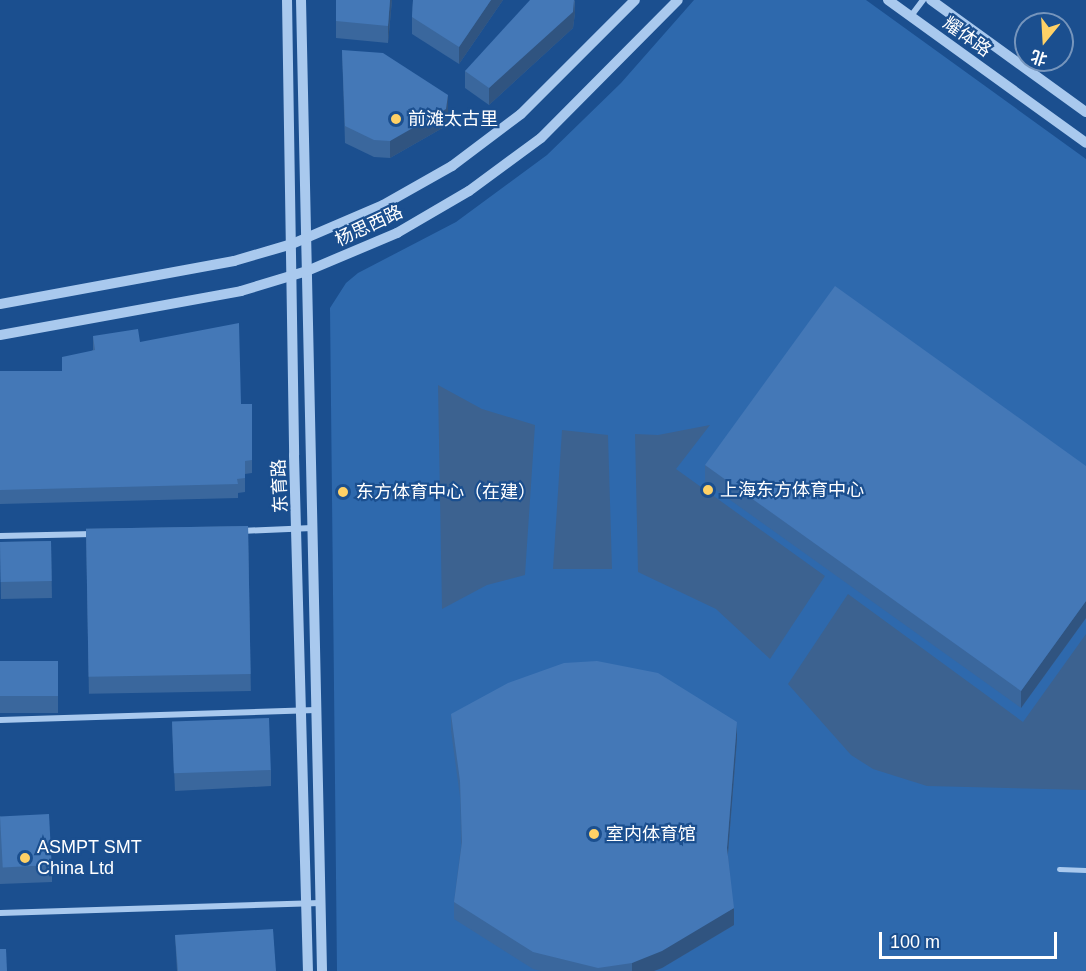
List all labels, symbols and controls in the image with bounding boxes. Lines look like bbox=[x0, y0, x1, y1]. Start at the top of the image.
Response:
street label: 耀体路 bbox=[939, 12, 995, 62]
north arrow bbox=[1014, 12, 1074, 72]
text: 北 bbox=[1029, 47, 1049, 68]
place label: 前滩太古里 bbox=[408, 108, 498, 130]
marker: 前滩太古里 bbox=[389, 112, 403, 126]
street label: 杨思西路 bbox=[332, 201, 406, 251]
street label: 东育路 bbox=[268, 458, 292, 514]
place label: 上海东方体育中心 bbox=[720, 479, 864, 501]
place label: 东方体育中心（在建） bbox=[356, 481, 536, 503]
marker: 东方体育中心（在建） bbox=[334, 483, 352, 501]
marker: 上海东方体育中心 bbox=[701, 483, 715, 497]
place label: 室内体育馆 bbox=[606, 823, 696, 845]
marker: 室内体育馆 bbox=[587, 827, 601, 841]
place label: ASMPT SMT China Ltd bbox=[37, 837, 142, 880]
marker: ASMPT SMT China Ltd bbox=[18, 851, 32, 865]
scale bar bbox=[882, 920, 1060, 958]
text: 100 m bbox=[890, 932, 940, 952]

